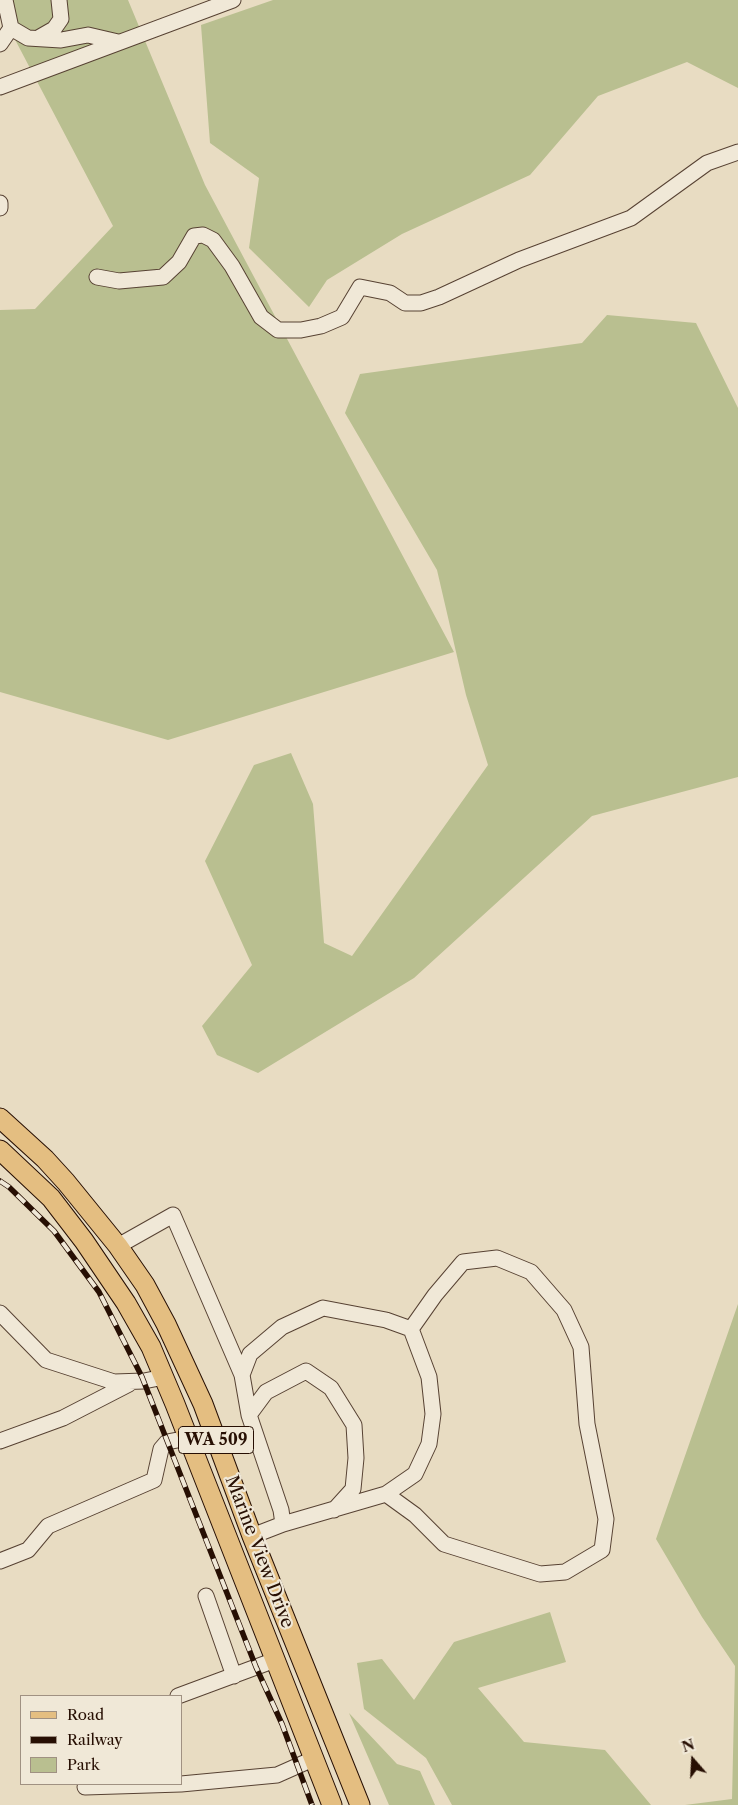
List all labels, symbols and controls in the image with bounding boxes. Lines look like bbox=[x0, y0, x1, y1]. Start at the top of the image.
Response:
road number: WA 509 bbox=[178, 1426, 254, 1454]
street label: Marine View Drive bbox=[220, 1473, 298, 1631]
legend bbox=[20, 1695, 182, 1785]
text: Road bbox=[67, 1705, 104, 1724]
text: Railway bbox=[67, 1730, 123, 1749]
north arrow bbox=[668, 1735, 718, 1785]
text: N bbox=[679, 1735, 697, 1756]
text: Park bbox=[67, 1755, 100, 1774]

